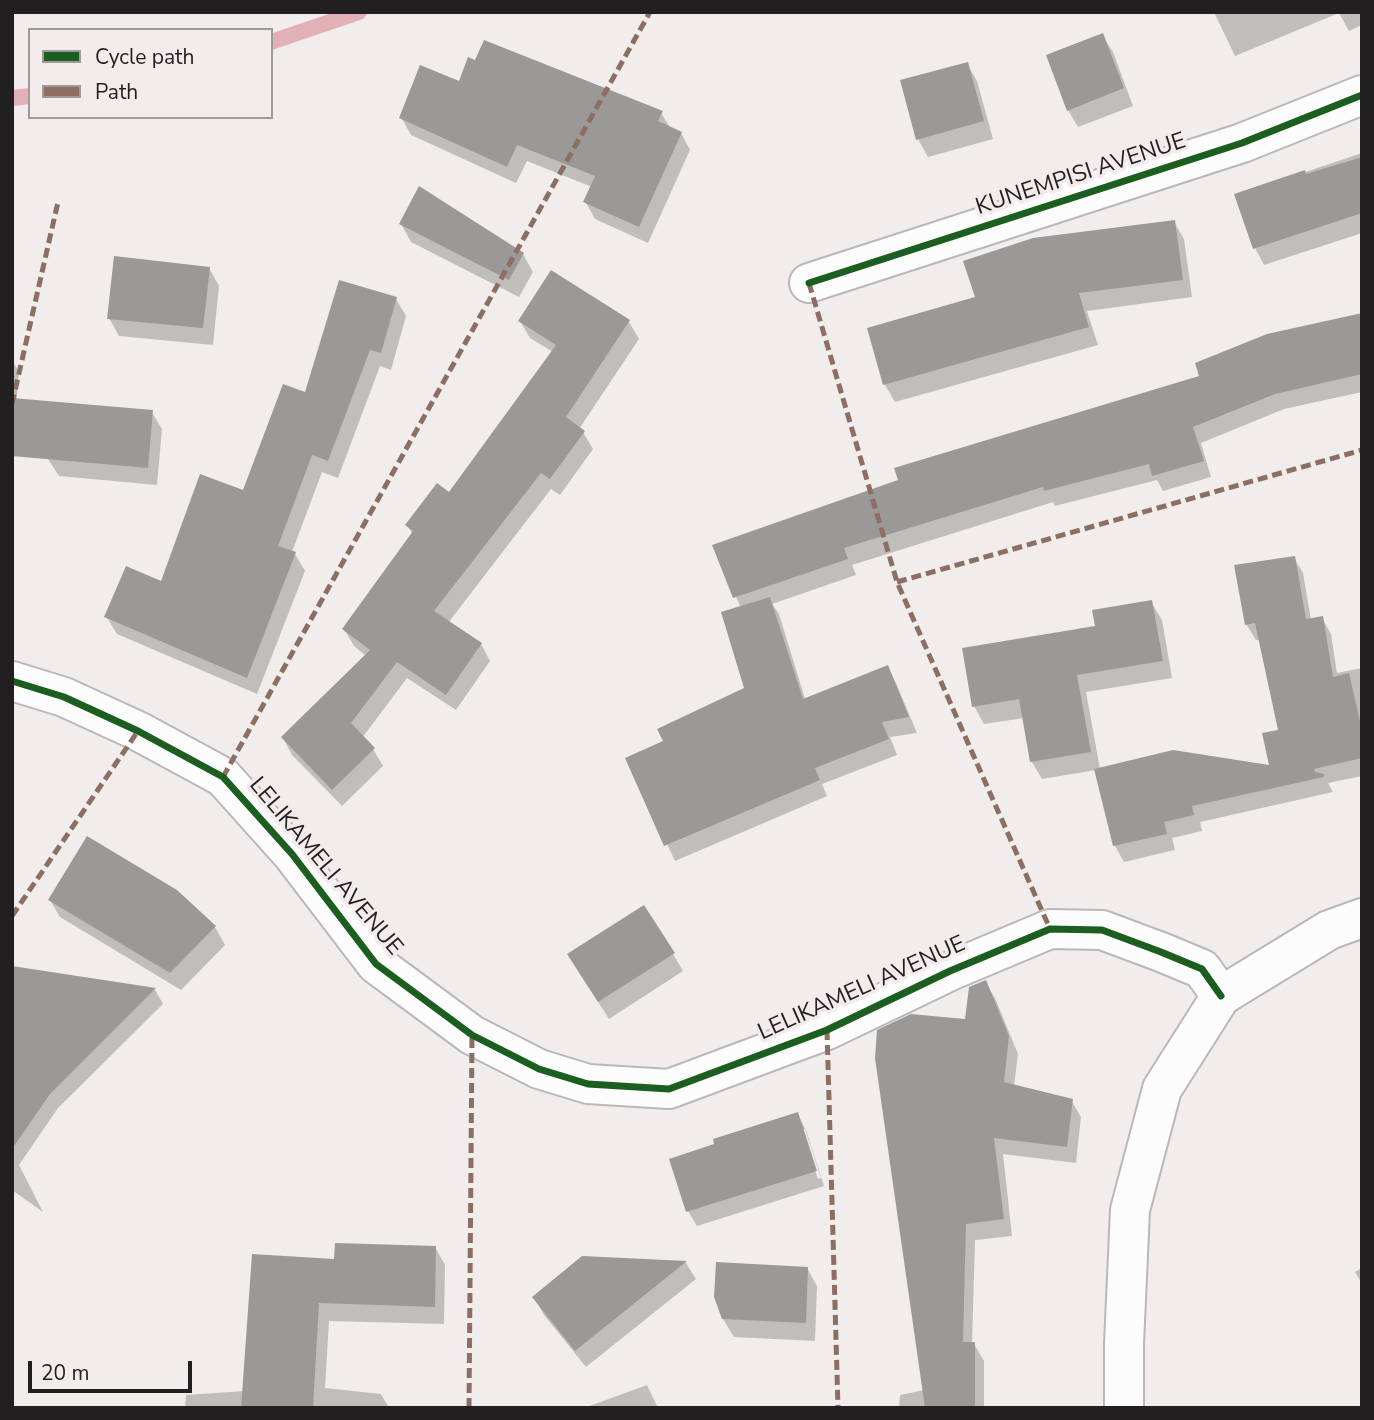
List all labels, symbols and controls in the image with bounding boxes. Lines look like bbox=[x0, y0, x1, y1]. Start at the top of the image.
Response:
legend bbox=[28, 28, 273, 119]
text: Cycle path bbox=[95, 43, 194, 71]
text: Path bbox=[95, 78, 138, 106]
street label: KUNEMPISI AVENUE bbox=[972, 128, 1190, 222]
street label: LELIKAMELI AVENUE bbox=[242, 772, 408, 962]
street label: LELIKAMELI AVENUE bbox=[754, 931, 970, 1047]
scale bar bbox=[32, 1346, 196, 1390]
text: 20 m bbox=[41, 1359, 90, 1387]

